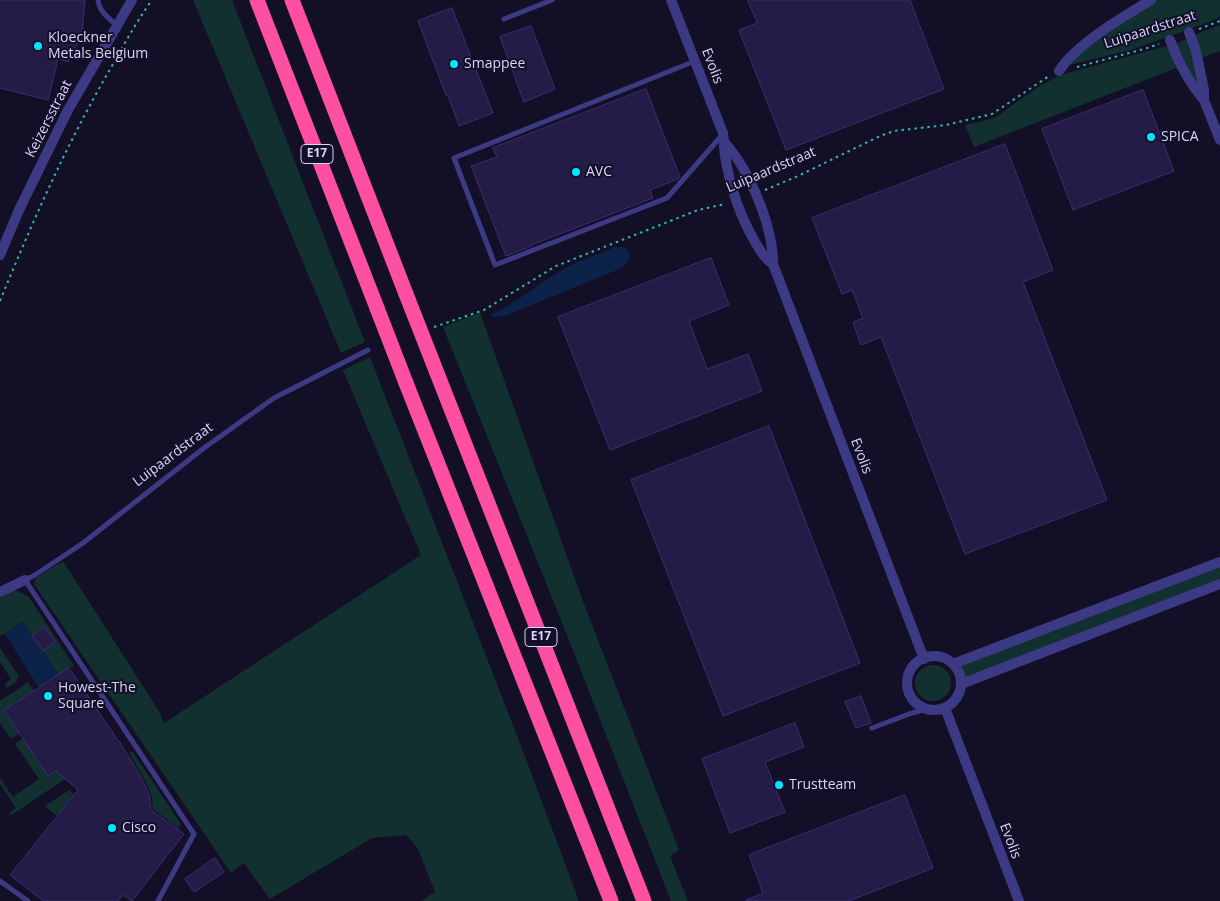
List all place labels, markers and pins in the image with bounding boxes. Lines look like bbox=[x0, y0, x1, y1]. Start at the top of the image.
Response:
place label: Kloeckner Metals Belgium bbox=[48, 30, 148, 62]
marker: Kloeckner Metals Belgium bbox=[32, 40, 44, 52]
place label: Smappee bbox=[464, 56, 525, 72]
marker: Smappee bbox=[448, 58, 460, 70]
place label: SPICA bbox=[1161, 129, 1199, 145]
marker: SPICA bbox=[1145, 131, 1157, 143]
place label: AVC bbox=[586, 164, 612, 180]
marker: AVC bbox=[570, 166, 582, 178]
place label: Howest-The Square bbox=[58, 680, 136, 712]
marker: Howest-The Square bbox=[42, 690, 54, 702]
place label: Trustteam bbox=[789, 777, 856, 793]
marker: Trustteam bbox=[773, 779, 785, 791]
place label: Cisco bbox=[122, 820, 156, 836]
marker: Cisco bbox=[106, 822, 118, 834]

